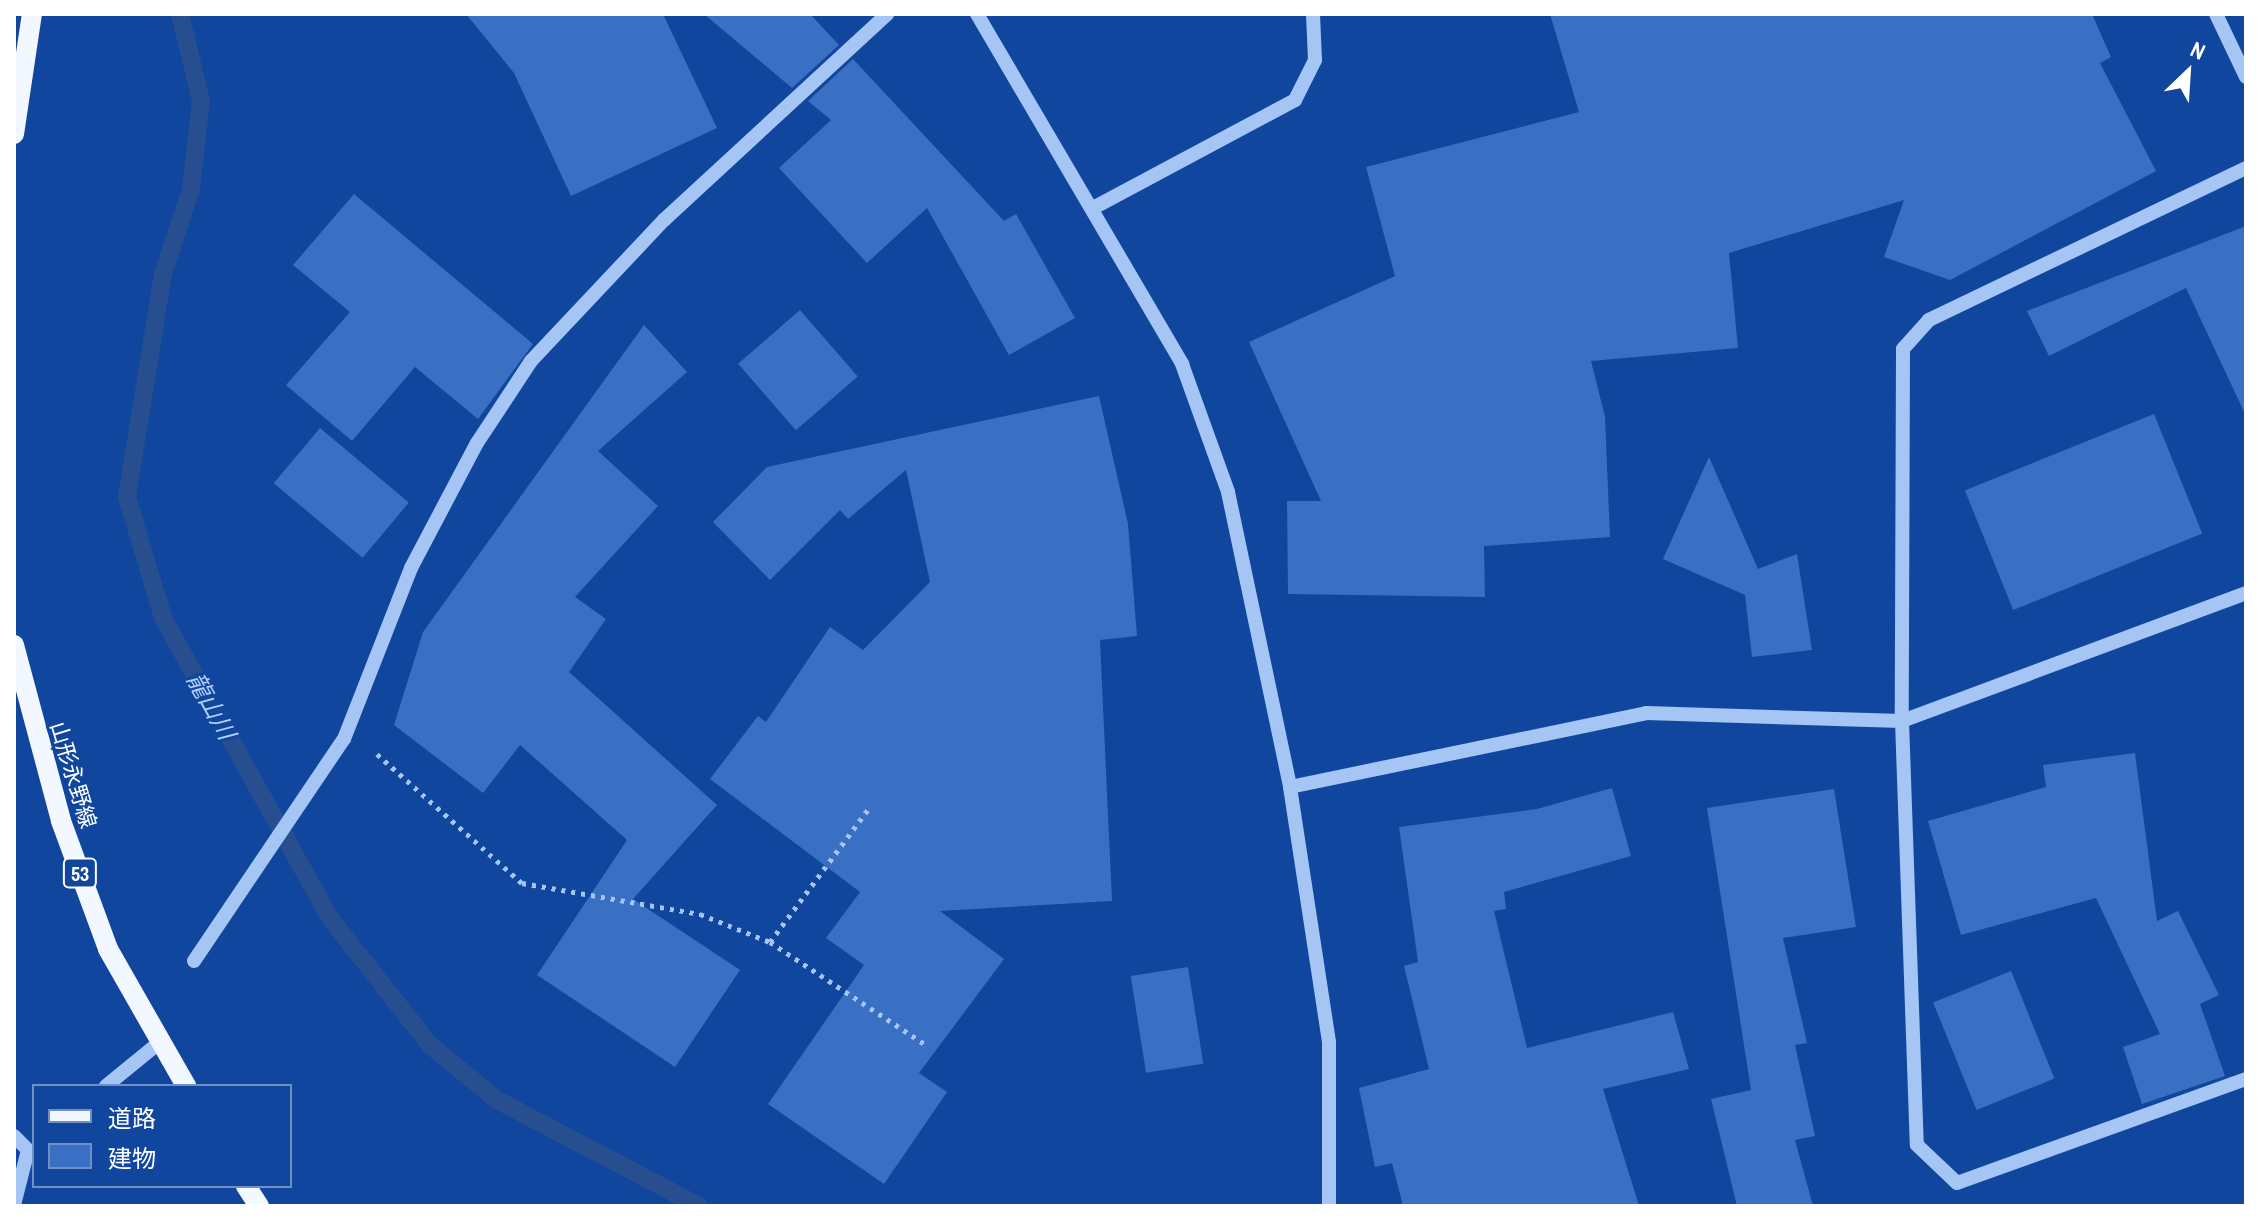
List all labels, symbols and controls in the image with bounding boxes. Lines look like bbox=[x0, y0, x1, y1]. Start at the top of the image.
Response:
north arrow bbox=[2148, 32, 2228, 112]
text: N bbox=[2186, 34, 2210, 67]
water label: 龍山川 bbox=[181, 668, 241, 744]
street label: 山形永野線 bbox=[44, 719, 102, 831]
road number: 53 bbox=[62, 857, 98, 889]
legend bbox=[32, 1084, 292, 1188]
text: 道路 bbox=[108, 1102, 156, 1134]
text: 建物 bbox=[108, 1142, 156, 1174]

